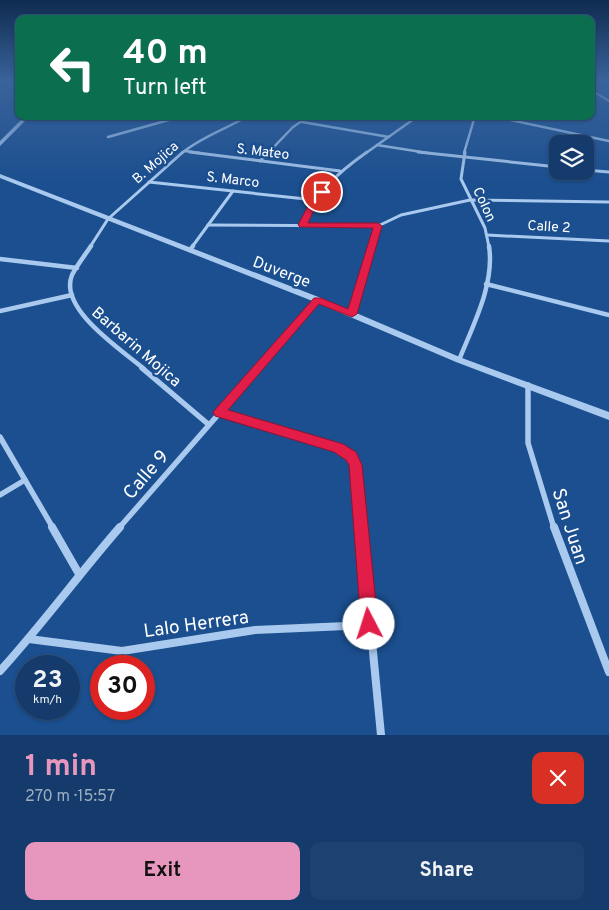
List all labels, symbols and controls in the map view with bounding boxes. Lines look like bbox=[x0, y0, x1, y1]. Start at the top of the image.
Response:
text: 40 m bbox=[123, 32, 208, 76]
icon: left bbox=[40, 35, 105, 100]
text: Turn left bbox=[123, 75, 206, 102]
map controls bbox=[549, 135, 594, 180]
button: layers bbox=[549, 135, 594, 180]
street label: B. Mojica bbox=[129, 138, 183, 188]
street label: S. Mateo bbox=[235, 141, 290, 164]
street label: S. Marco bbox=[206, 169, 260, 192]
pin bbox=[301, 171, 343, 213]
icon: arrive bbox=[308, 178, 336, 206]
street label: Colon bbox=[468, 185, 499, 225]
street label: Calle 2 bbox=[527, 218, 571, 237]
street label: Duverge bbox=[250, 253, 313, 293]
street label: Barbarin Mojica bbox=[87, 303, 185, 392]
street label: Calle 9 bbox=[118, 445, 175, 505]
street label: San Juan bbox=[545, 485, 593, 568]
position arrow bbox=[342, 597, 394, 649]
street label: Lalo Herrera bbox=[142, 606, 250, 644]
speed limit sign: 30 bbox=[90, 655, 155, 720]
text: 23 bbox=[32, 665, 63, 697]
text: km/h bbox=[33, 692, 62, 708]
text: 1 min bbox=[25, 749, 97, 786]
button: close bbox=[532, 752, 584, 804]
text: 270 m · 15:57 bbox=[25, 787, 115, 807]
button: Exit bbox=[25, 842, 300, 900]
button: Share bbox=[310, 842, 584, 900]

